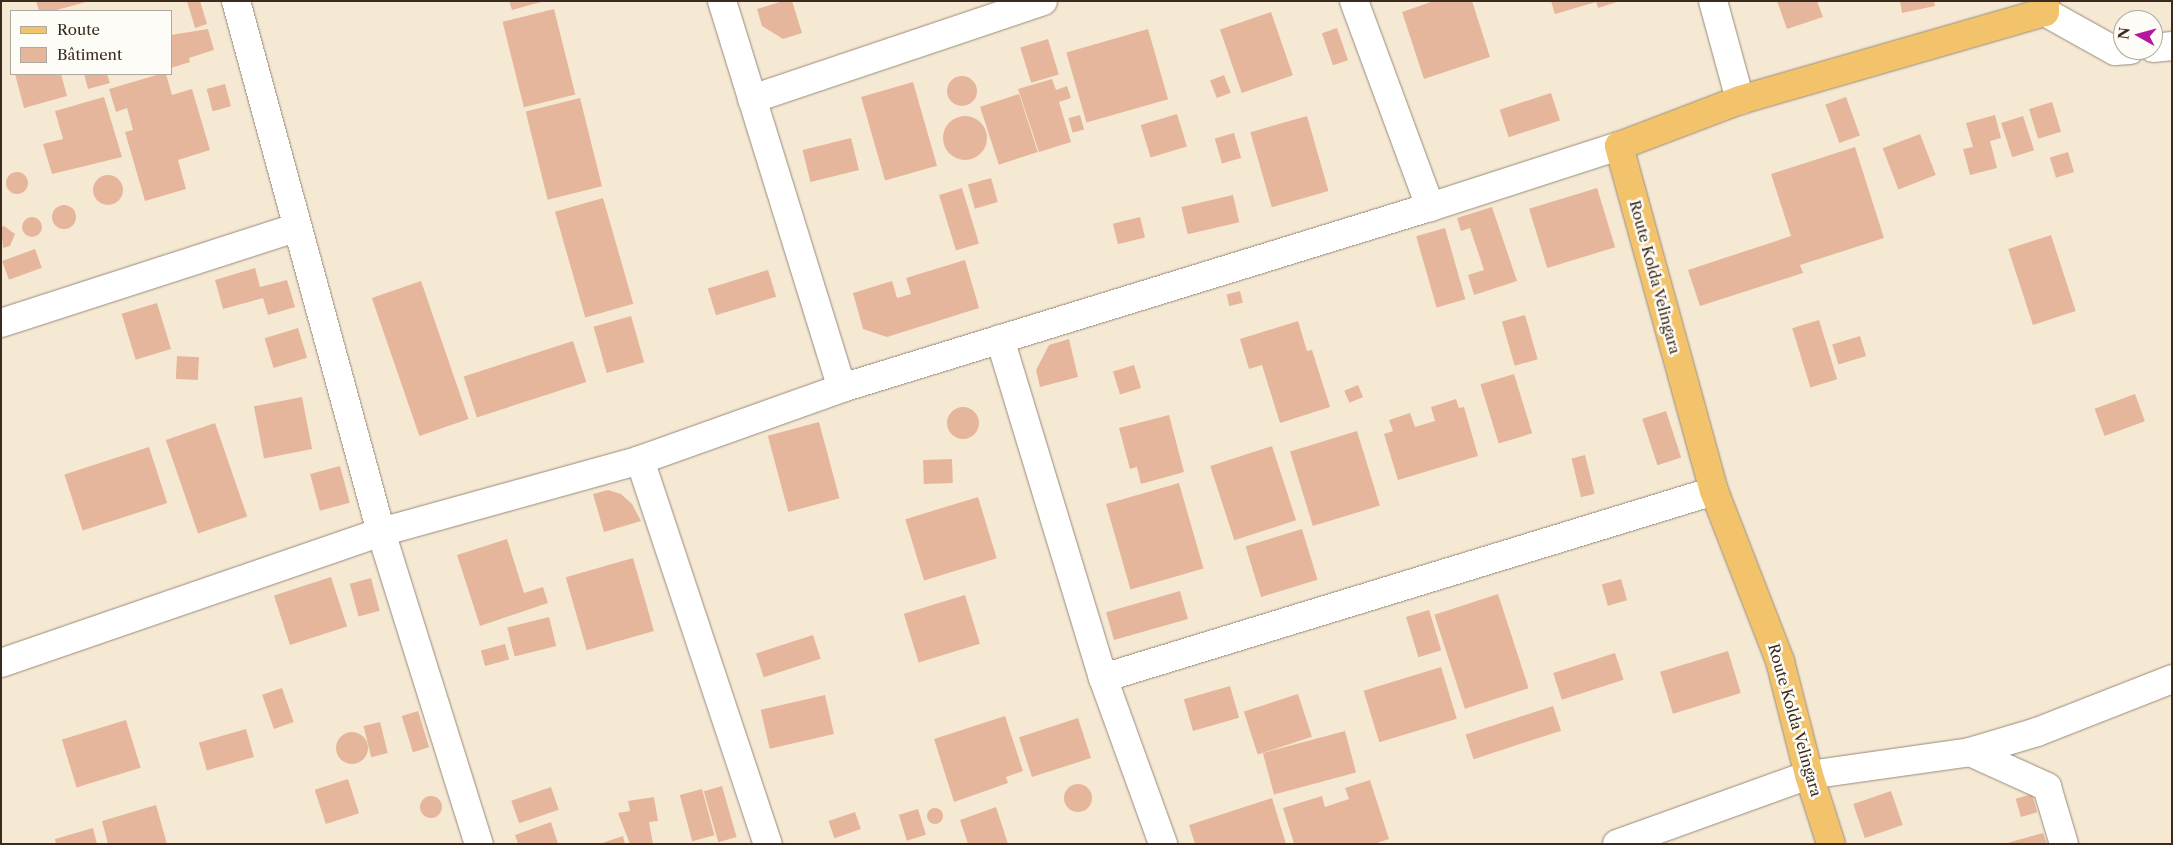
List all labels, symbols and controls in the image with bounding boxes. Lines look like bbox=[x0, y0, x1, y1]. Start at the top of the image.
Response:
legend bbox=[10, 10, 172, 75]
north arrow bbox=[2113, 10, 2163, 60]
text: Route bbox=[57, 20, 100, 39]
text: N bbox=[2114, 26, 2134, 40]
text: Bâtiment bbox=[57, 45, 122, 64]
street label: Route Kolda Velingara bbox=[1626, 198, 1684, 356]
street label: Route Kolda Velingara bbox=[1764, 641, 1826, 799]

